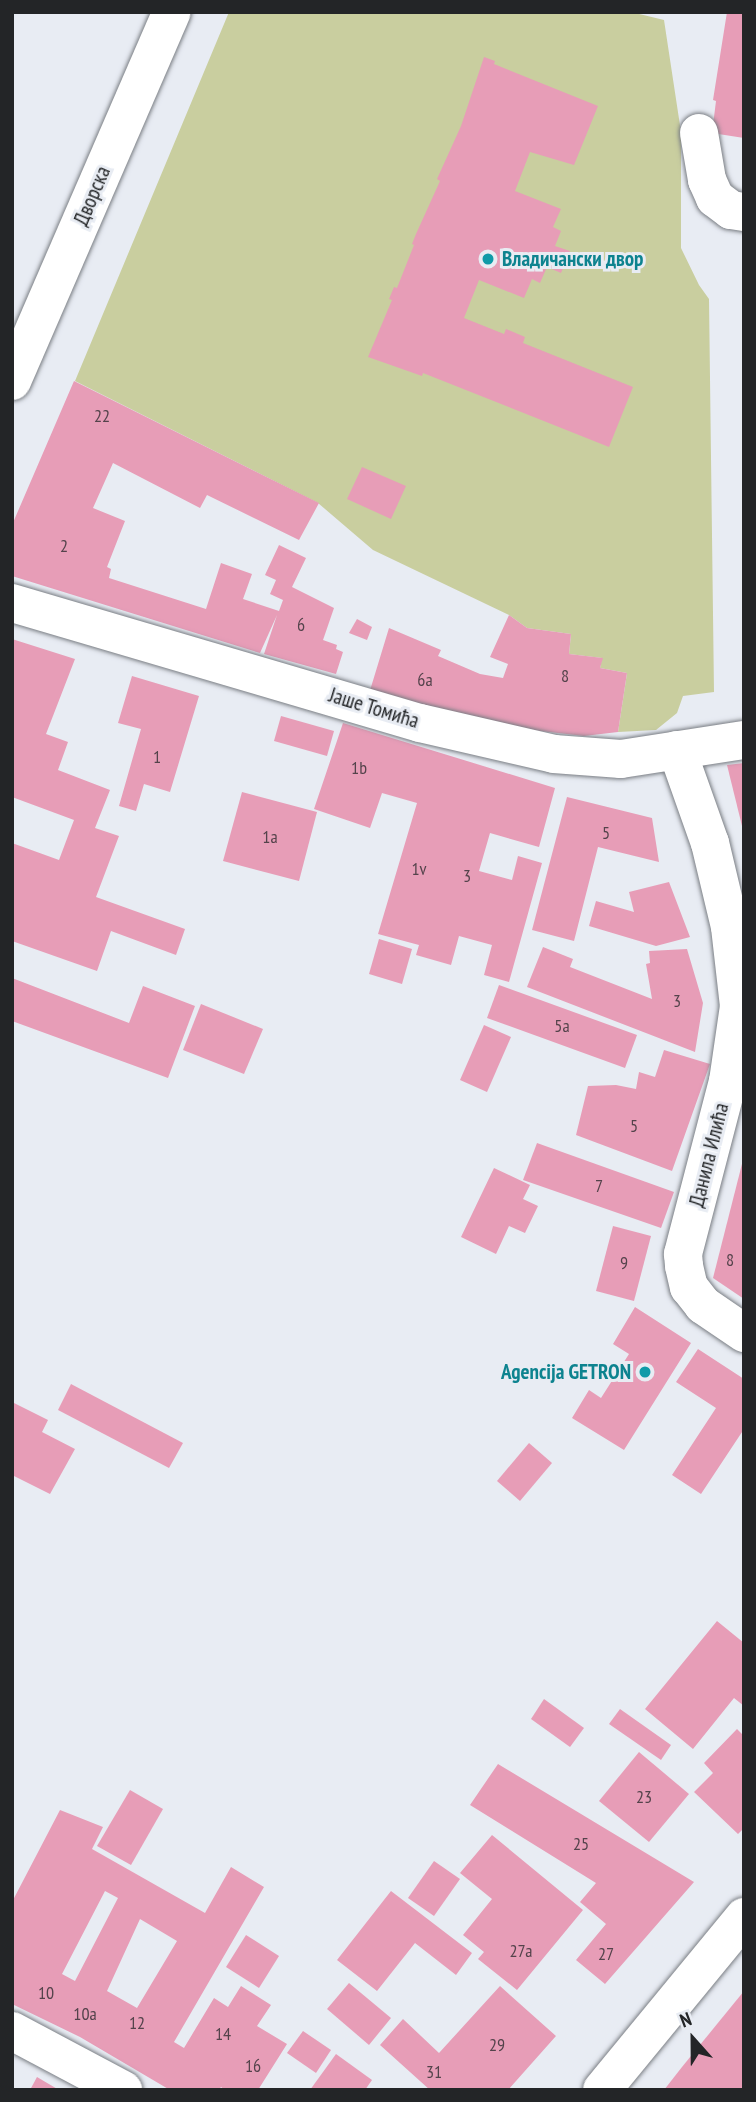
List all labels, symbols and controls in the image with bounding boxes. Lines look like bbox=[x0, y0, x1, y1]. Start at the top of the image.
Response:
street label: Дворска bbox=[68, 163, 116, 229]
place label: Владичански двор bbox=[502, 246, 643, 272]
marker: Владичански двор bbox=[480, 251, 496, 267]
house number: 22 bbox=[94, 405, 110, 427]
house number: 2 bbox=[60, 535, 68, 557]
house number: 6 bbox=[297, 614, 305, 636]
house number: 8 bbox=[561, 665, 569, 687]
house number: 6a bbox=[417, 669, 433, 691]
street label: Јаше Томића bbox=[326, 682, 422, 734]
house number: 1 bbox=[153, 746, 161, 768]
house number: 1b bbox=[351, 757, 367, 779]
house number: 5 bbox=[602, 822, 610, 844]
house number: 1a bbox=[262, 826, 278, 848]
house number: 1v bbox=[411, 858, 427, 880]
house number: 3 bbox=[463, 865, 471, 887]
house number: 3 bbox=[673, 990, 681, 1012]
house number: 5a bbox=[554, 1015, 570, 1037]
street label: Данила Илића bbox=[684, 1100, 734, 1210]
house number: 5 bbox=[630, 1115, 638, 1137]
house number: 7 bbox=[595, 1175, 603, 1197]
house number: 8 bbox=[726, 1249, 734, 1271]
house number: 9 bbox=[620, 1252, 628, 1274]
place label: Agencija GETRON bbox=[501, 1359, 631, 1385]
marker: Agencija GETRON bbox=[637, 1364, 653, 1380]
house number: 23 bbox=[636, 1786, 652, 1808]
house number: 25 bbox=[573, 1833, 589, 1855]
house number: 27a bbox=[509, 1940, 533, 1962]
house number: 27 bbox=[598, 1943, 614, 1965]
house number: 10 bbox=[38, 1982, 54, 2004]
house number: 10a bbox=[73, 2003, 97, 2025]
north arrow bbox=[658, 2004, 728, 2074]
text: N bbox=[676, 2006, 695, 2032]
house number: 12 bbox=[129, 2012, 145, 2034]
house number: 14 bbox=[215, 2023, 231, 2045]
house number: 29 bbox=[489, 2034, 505, 2056]
house number: 16 bbox=[245, 2055, 261, 2077]
house number: 31 bbox=[426, 2061, 442, 2083]

